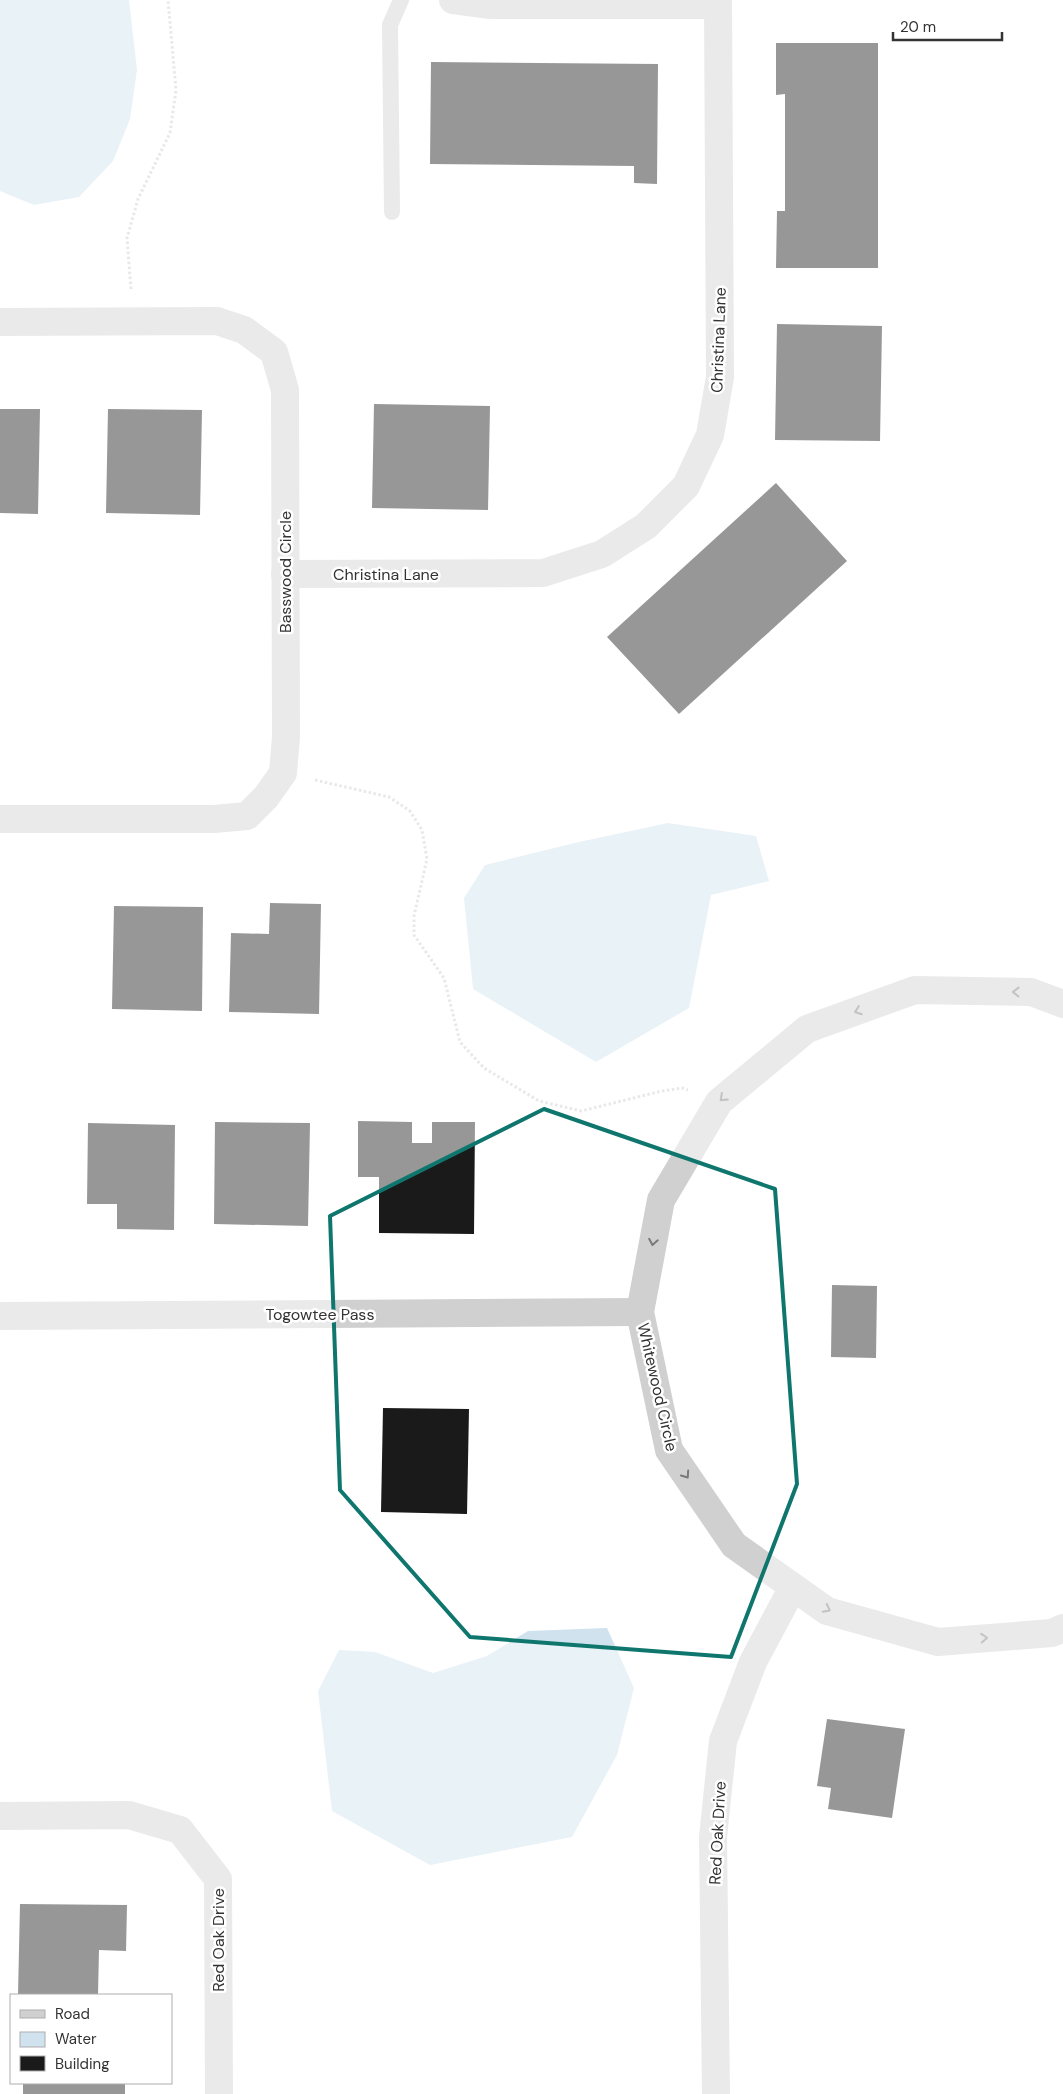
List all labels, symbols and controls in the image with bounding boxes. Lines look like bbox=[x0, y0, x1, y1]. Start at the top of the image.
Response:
scale bar bbox=[893, 10, 1002, 42]
text: 20 m bbox=[900, 17, 936, 37]
street label: Christina Lane bbox=[706, 287, 731, 393]
street label: Basswood Circle bbox=[275, 511, 296, 633]
street label: Christina Lane bbox=[333, 564, 439, 585]
one-way arrow bbox=[1012, 987, 1020, 997]
one-way arrow bbox=[854, 1005, 862, 1015]
one-way arrow bbox=[720, 1093, 729, 1102]
one-way arrow bbox=[648, 1238, 658, 1246]
street label: Togowtee Pass bbox=[266, 1304, 374, 1325]
street label: Whitewood Circle bbox=[633, 1321, 683, 1453]
one-way arrow bbox=[680, 1469, 689, 1479]
one-way arrow bbox=[821, 1603, 830, 1613]
one-way arrow bbox=[981, 1633, 989, 1644]
street label: Red Oak Drive bbox=[704, 1781, 731, 1885]
street label: Red Oak Drive bbox=[208, 1888, 229, 1992]
legend bbox=[10, 1994, 172, 2084]
text: Road bbox=[55, 2004, 90, 2024]
text: Water bbox=[55, 2029, 97, 2049]
text: Building bbox=[55, 2054, 110, 2074]

